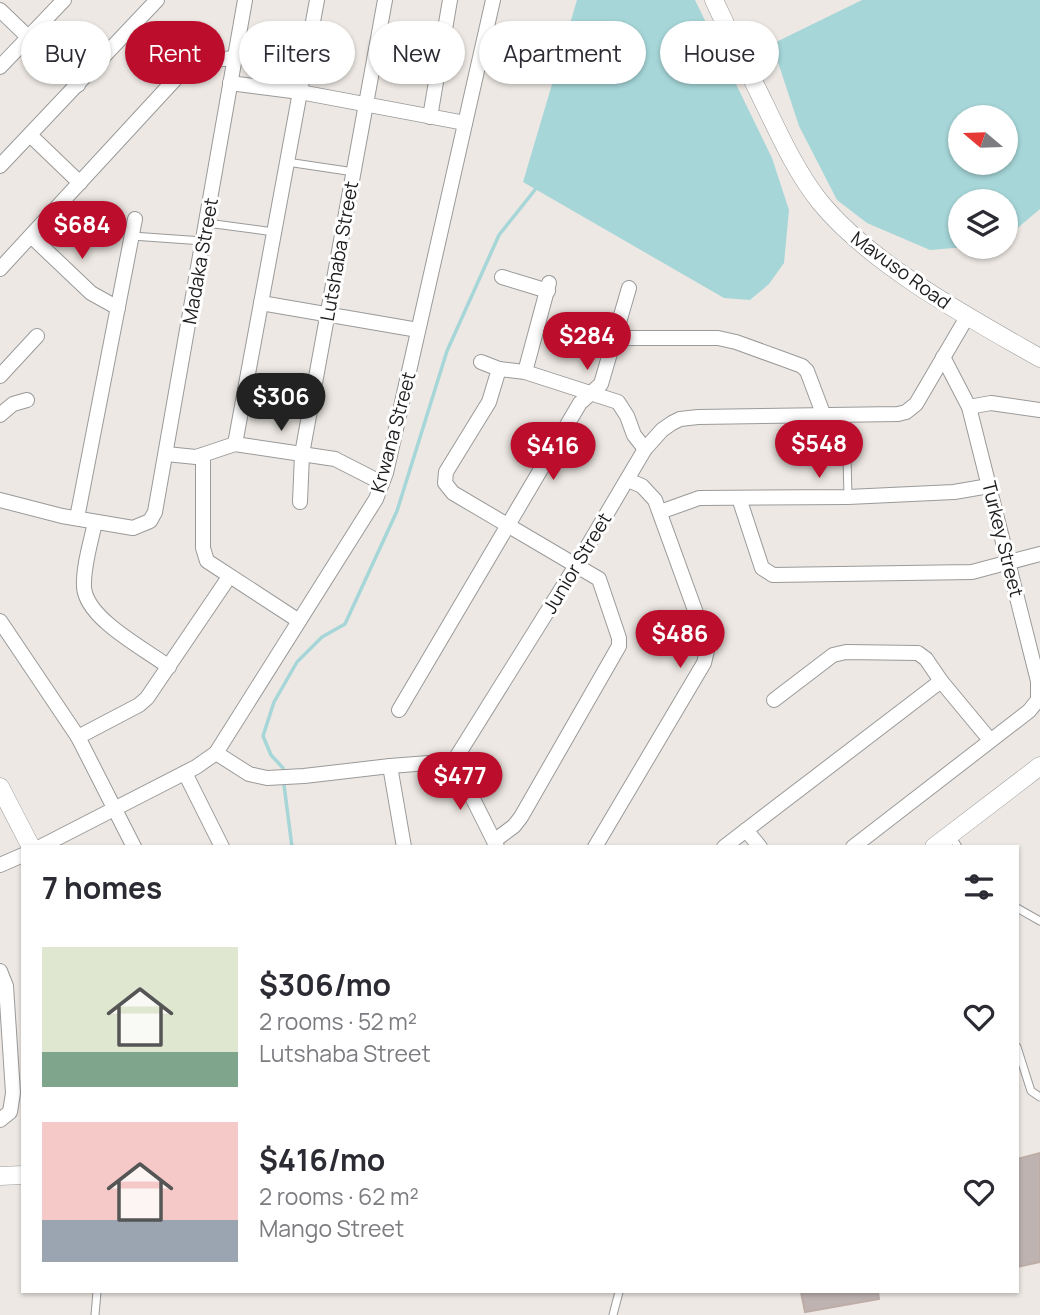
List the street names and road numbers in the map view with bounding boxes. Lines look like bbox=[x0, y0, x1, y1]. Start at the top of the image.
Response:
street label: Lutshaba Street bbox=[314, 179, 364, 323]
street label: Madaka Street bbox=[176, 196, 224, 326]
street label: Mavuso Road bbox=[846, 225, 956, 315]
street label: Krwana Street bbox=[364, 369, 422, 495]
street label: Turkey Street bbox=[976, 478, 1030, 600]
street label: Junior Street bbox=[537, 508, 617, 618]

